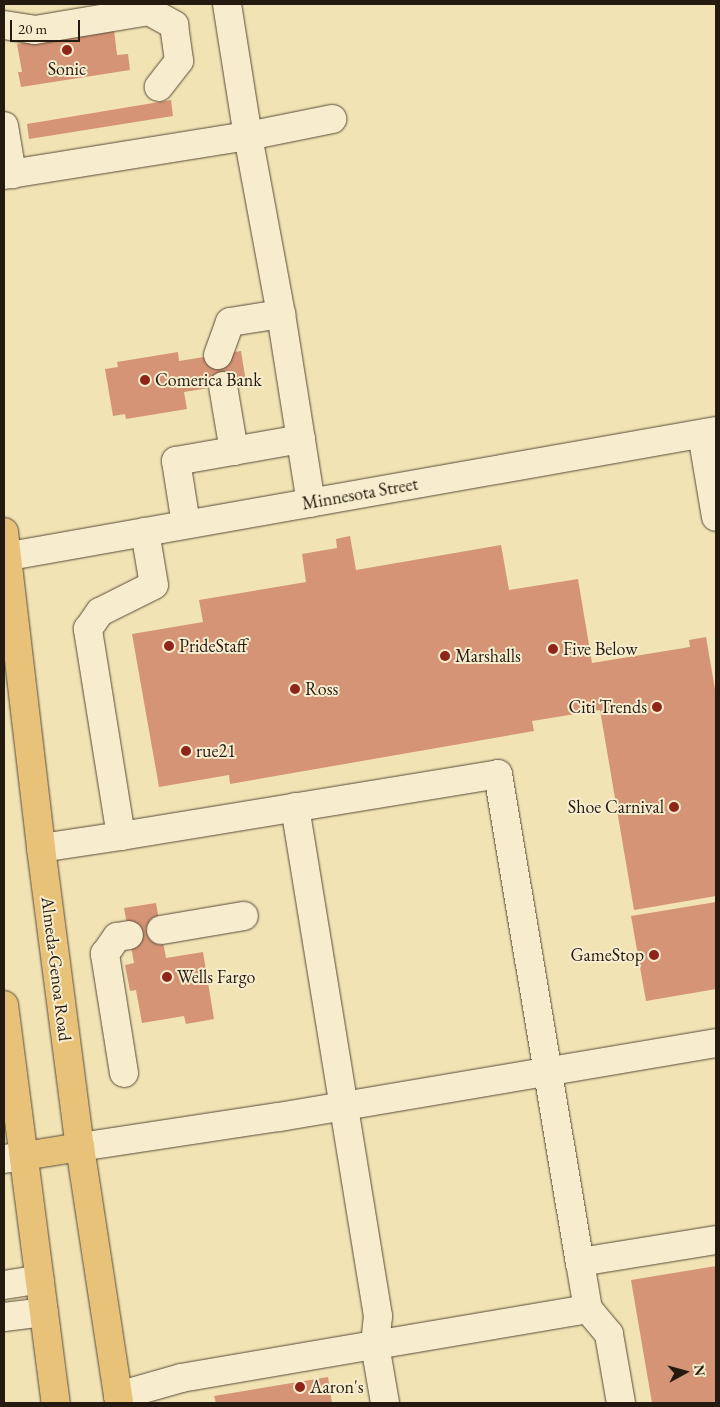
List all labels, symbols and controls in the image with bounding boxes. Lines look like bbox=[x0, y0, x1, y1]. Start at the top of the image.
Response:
scale bar bbox=[12, 10, 82, 42]
text: 20 m bbox=[18, 19, 47, 38]
marker: Sonic bbox=[61, 44, 73, 56]
place label: Sonic bbox=[48, 58, 86, 80]
place label: Comerica Bank bbox=[155, 369, 262, 391]
marker: Comerica Bank bbox=[139, 374, 151, 386]
street label: Minnesota Street bbox=[300, 473, 420, 515]
place label: PrideStaff bbox=[179, 635, 247, 657]
place label: Five Below bbox=[563, 638, 638, 660]
marker: PrideStaff bbox=[163, 640, 175, 652]
marker: Five Below bbox=[547, 643, 559, 655]
place label: Marshalls bbox=[455, 645, 521, 667]
marker: Marshalls bbox=[439, 650, 451, 662]
place label: Ross bbox=[305, 678, 338, 700]
marker: Ross bbox=[289, 683, 301, 695]
place label: Citi Trends bbox=[568, 696, 647, 718]
marker: Citi Trends bbox=[651, 701, 663, 713]
place label: rue21 bbox=[196, 740, 236, 762]
marker: rue21 bbox=[180, 745, 192, 757]
place label: Shoe Carnival bbox=[568, 796, 664, 818]
marker: Shoe Carnival bbox=[668, 801, 680, 813]
street label: Almeda-Genoa Road bbox=[36, 895, 76, 1043]
place label: GameStop bbox=[570, 944, 644, 966]
marker: GameStop bbox=[648, 949, 660, 961]
place label: Wells Fargo bbox=[177, 966, 255, 988]
marker: Wells Fargo bbox=[161, 971, 173, 983]
north arrow bbox=[660, 1347, 710, 1397]
text: N bbox=[690, 1363, 710, 1377]
place label: Aaron's bbox=[310, 1376, 363, 1398]
marker: Aaron's bbox=[294, 1381, 306, 1393]

